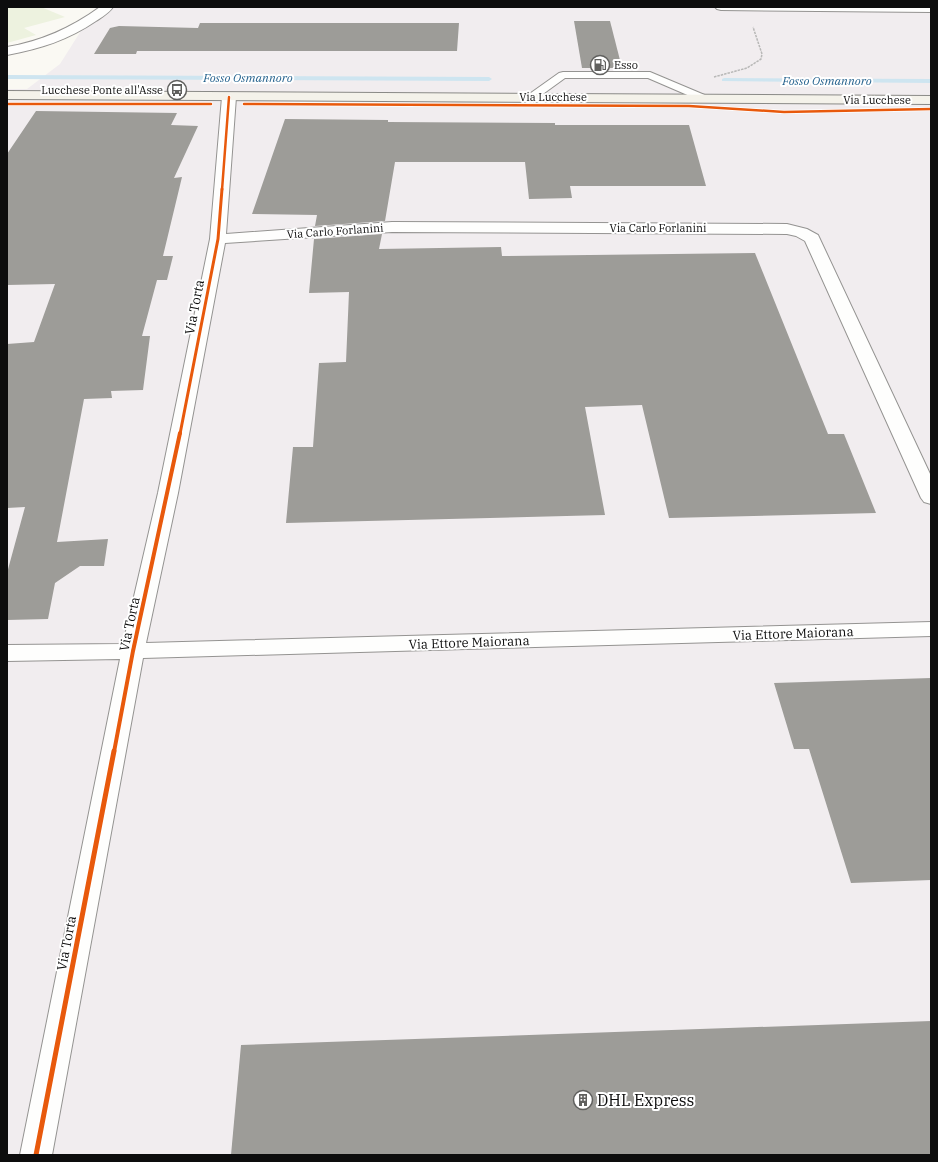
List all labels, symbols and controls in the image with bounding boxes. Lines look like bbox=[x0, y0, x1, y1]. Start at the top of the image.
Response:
fuel station icon: Esso bbox=[589, 54, 611, 76]
place label: Esso bbox=[614, 58, 638, 72]
water label: Fosso Osmannoro bbox=[202, 70, 293, 85]
water label: Fosso Osmannoro bbox=[781, 73, 872, 88]
bus stop icon: Lucchese Ponte all'Asse bbox=[166, 79, 188, 101]
place label: Lucchese Ponte all'Asse bbox=[41, 83, 163, 97]
street label: Via Lucchese bbox=[519, 90, 587, 104]
street label: Via Lucchese bbox=[843, 93, 911, 107]
street label: Via Carlo Forlanini bbox=[286, 221, 384, 241]
street label: Via Carlo Forlanini bbox=[610, 221, 707, 235]
street label: Via Torta bbox=[181, 278, 208, 336]
street label: Via Torta bbox=[115, 595, 144, 653]
street label: Via Ettore Maiorana bbox=[732, 623, 854, 644]
street label: Via Ettore Maiorana bbox=[408, 632, 530, 653]
street label: Via Torta bbox=[53, 914, 80, 972]
building icon: DHL Express bbox=[572, 1089, 594, 1111]
place label: DHL Express bbox=[597, 1090, 694, 1110]

